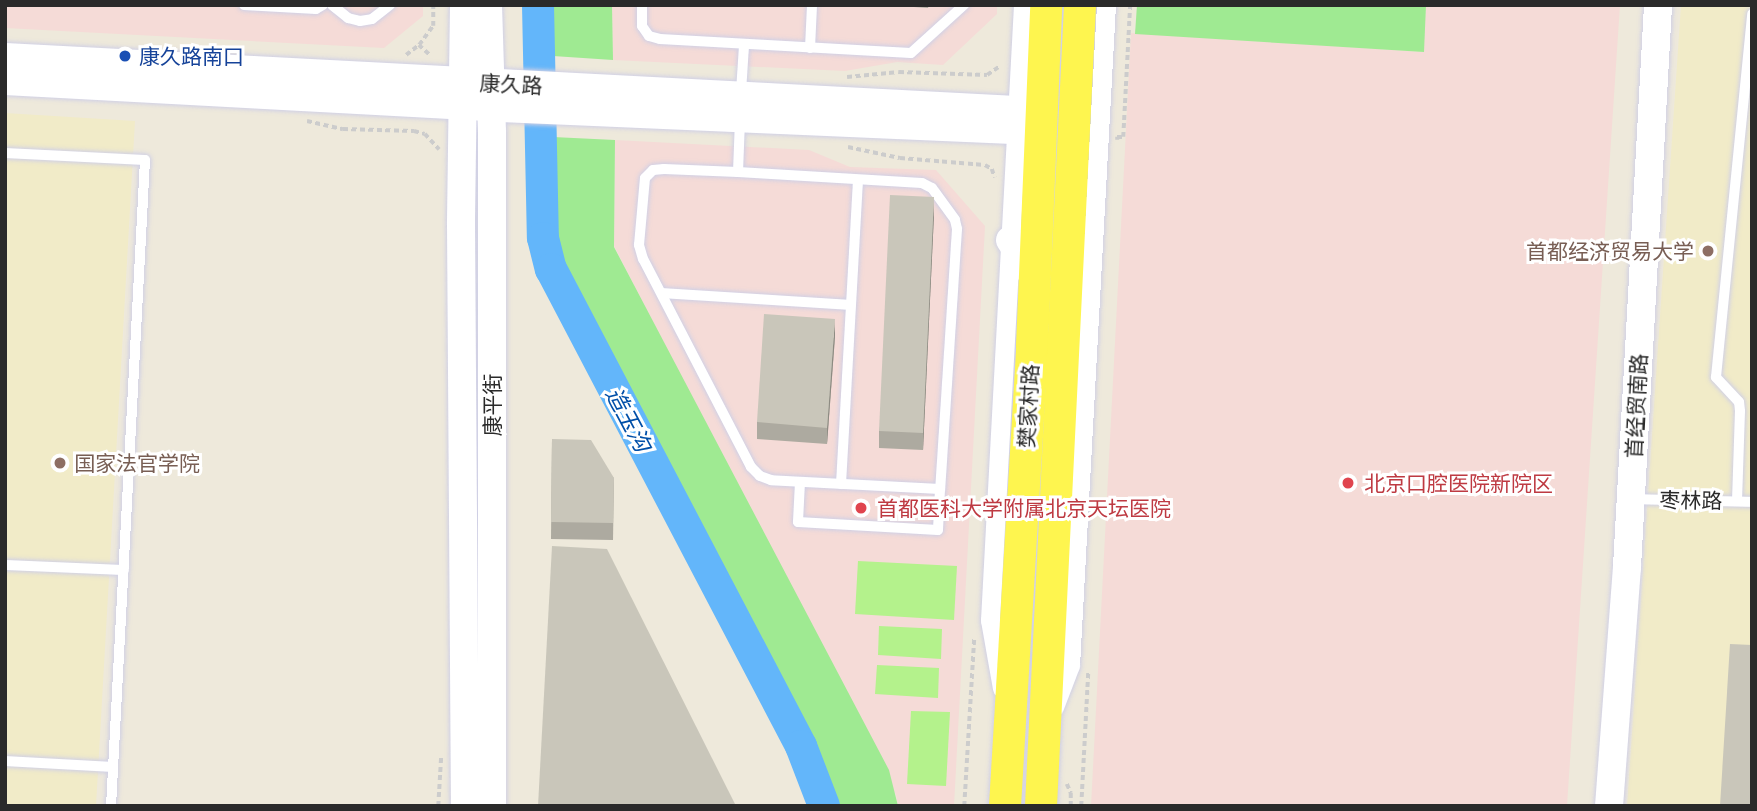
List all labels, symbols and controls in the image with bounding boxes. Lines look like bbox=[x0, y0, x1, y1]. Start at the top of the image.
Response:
place label: 康久路南口 bbox=[139, 43, 244, 69]
marker: 康久路南口 bbox=[117, 48, 133, 64]
street label: 康久路 bbox=[479, 70, 543, 98]
place label: 首都经济贸易大学 bbox=[1526, 238, 1694, 264]
marker: 首都经济贸易大学 bbox=[1700, 243, 1716, 259]
street label: 首经贸南路 bbox=[1621, 353, 1651, 459]
street label: 樊家村路 bbox=[1013, 363, 1043, 449]
street label: 康平街 bbox=[479, 374, 505, 436]
water label: 造玉沟 bbox=[601, 382, 657, 456]
place label: 国家法官学院 bbox=[74, 450, 200, 476]
marker: 国家法官学院 bbox=[52, 455, 68, 471]
place label: 北京口腔医院新院区 bbox=[1364, 470, 1553, 496]
marker: 北京口腔医院新院区 bbox=[1338, 473, 1358, 493]
street label: 枣林路 bbox=[1659, 487, 1723, 513]
place label: 首都医科大学附属北京天坛医院 bbox=[877, 495, 1171, 521]
marker: 首都医科大学附属北京天坛医院 bbox=[851, 498, 871, 518]

